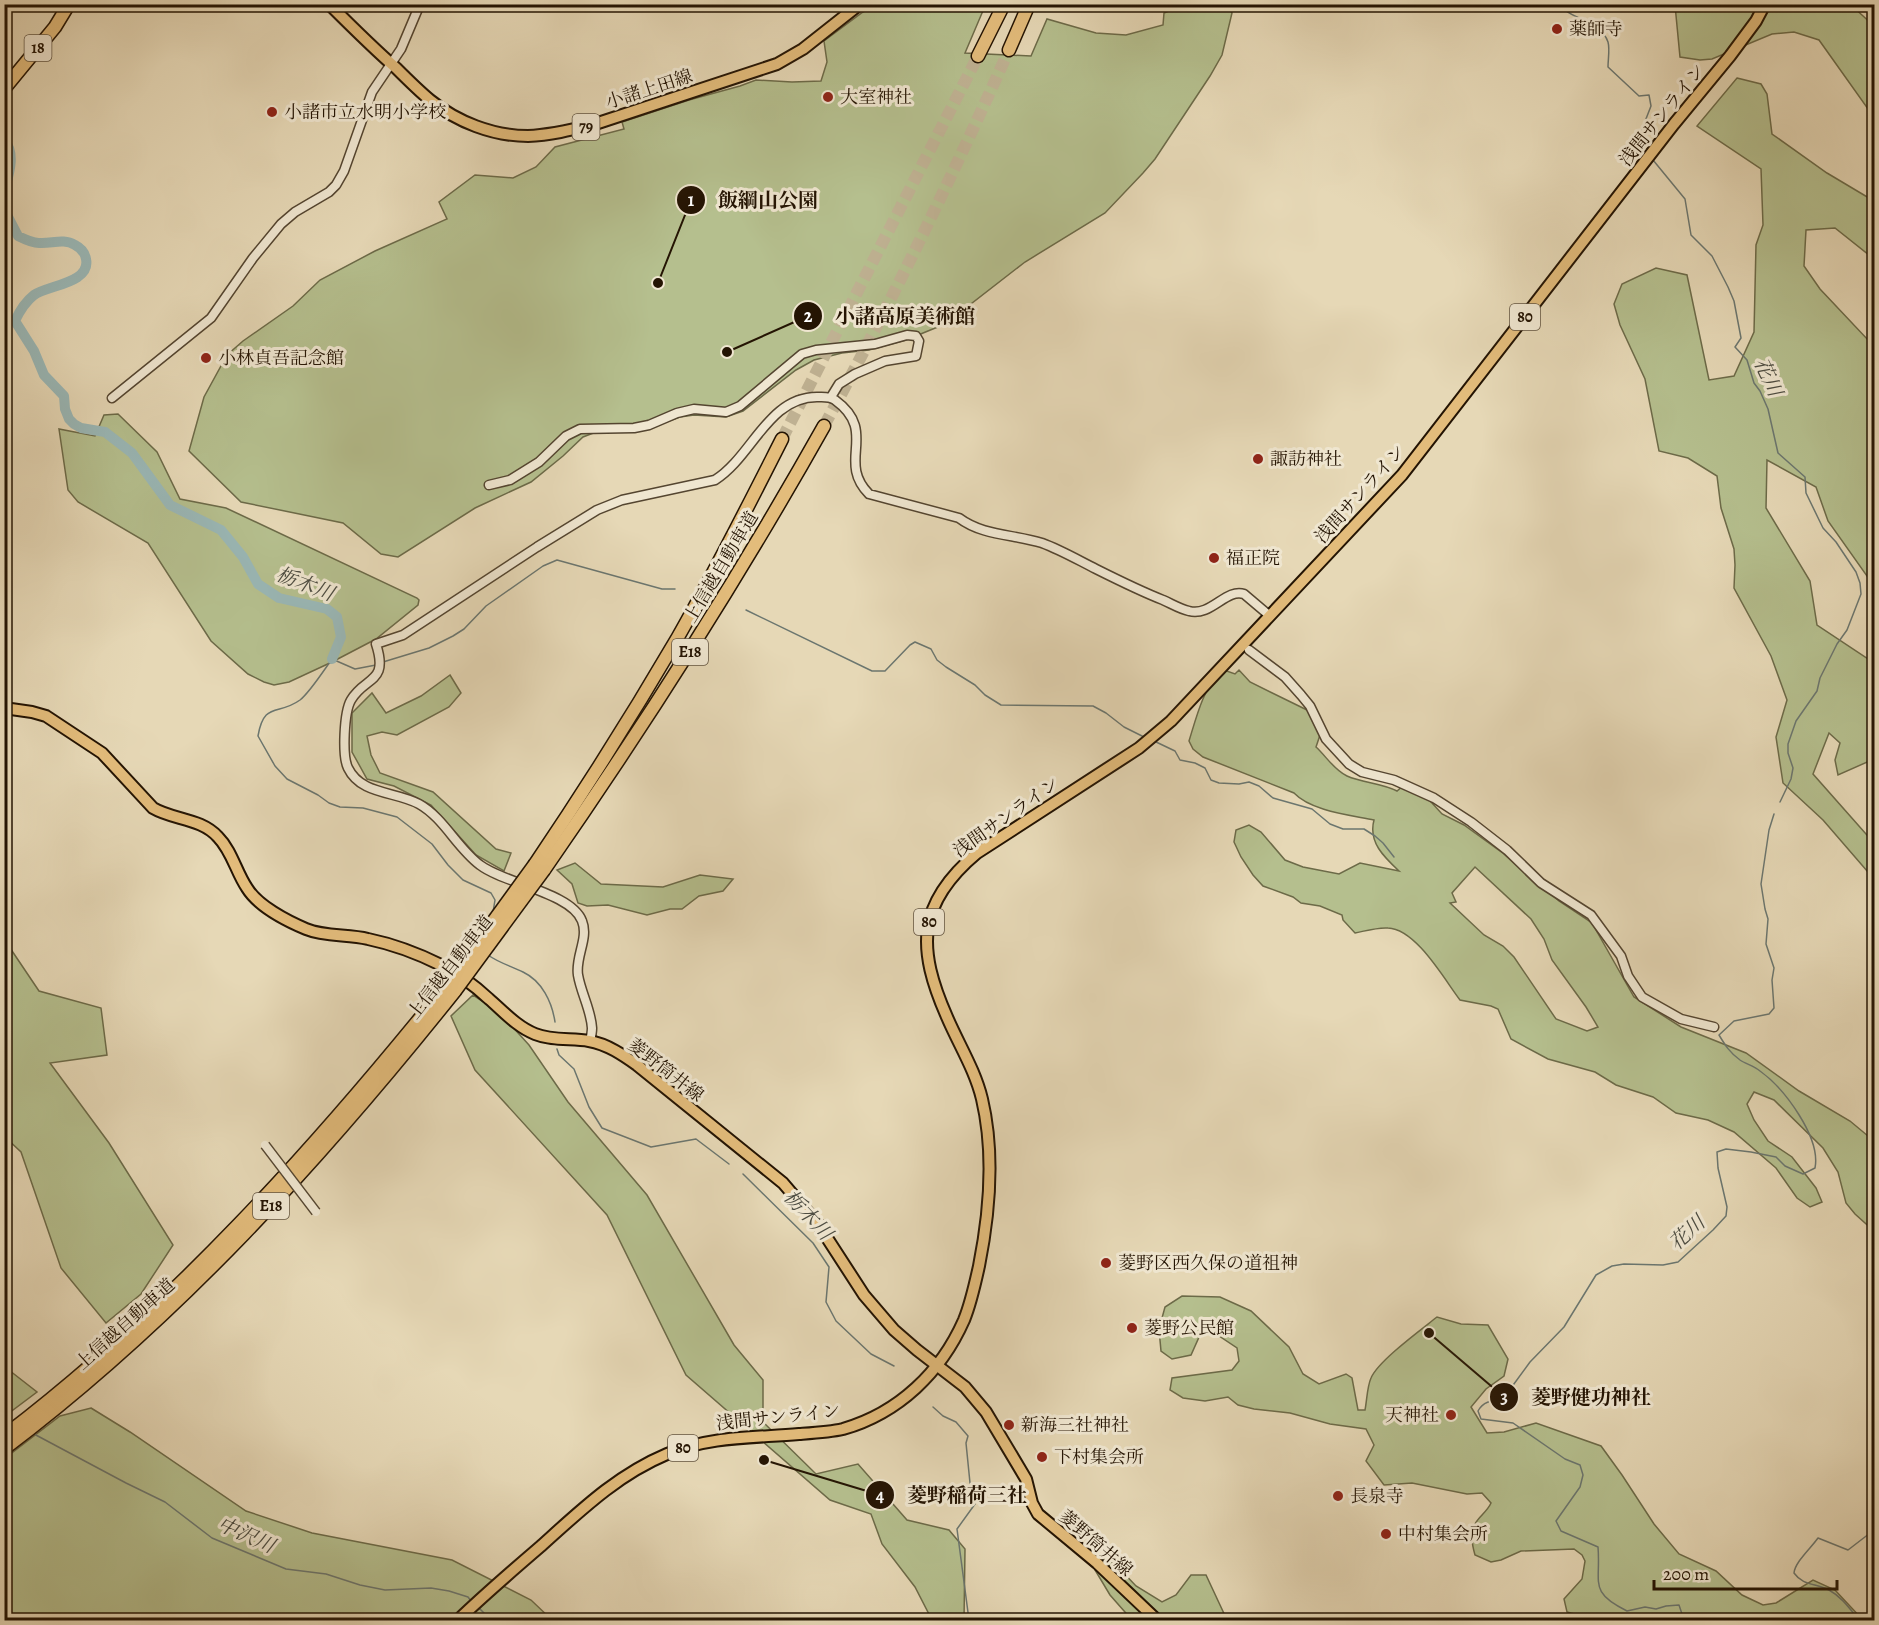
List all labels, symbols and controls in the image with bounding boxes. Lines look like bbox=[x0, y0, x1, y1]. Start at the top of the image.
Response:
place label: 薬師寺 bbox=[1569, 17, 1623, 41]
marker: 薬師寺 bbox=[1550, 22, 1564, 36]
road number: 18 bbox=[24, 35, 51, 61]
street label: 浅間サンライン bbox=[1613, 59, 1711, 171]
street label: 小諸上田線 bbox=[602, 64, 696, 114]
place label: 大室神社 bbox=[840, 85, 912, 109]
marker: 大室神社 bbox=[821, 90, 835, 104]
place label: 小諸市立水明小学校 bbox=[284, 100, 446, 124]
marker: 小諸市立水明小学校 bbox=[265, 105, 279, 119]
road number: 79 bbox=[572, 114, 600, 140]
callout: 飯綱山公園 bbox=[676, 181, 830, 219]
text: 飯綱山公園 bbox=[718, 187, 818, 214]
text: 1 bbox=[688, 188, 695, 212]
callout: 小諸高原美術館 bbox=[793, 297, 987, 335]
text: 小諸高原美術館 bbox=[835, 303, 975, 330]
text: 2 bbox=[804, 304, 813, 328]
road number: 80 bbox=[1510, 304, 1540, 330]
place label: 小林貞吾記念館 bbox=[218, 346, 344, 370]
marker: 小林貞吾記念館 bbox=[199, 351, 213, 365]
water label: 花川 bbox=[1747, 353, 1790, 403]
street label: 浅間サンライン bbox=[1309, 440, 1411, 548]
place label: 諏訪神社 bbox=[1270, 447, 1342, 471]
marker: 諏訪神社 bbox=[1251, 452, 1265, 466]
street label: 上信越自動車道 bbox=[678, 507, 764, 627]
place label: 福正院 bbox=[1226, 546, 1280, 570]
marker: 福正院 bbox=[1207, 551, 1221, 565]
water label: 栃木川 bbox=[272, 561, 340, 608]
road number: E18 bbox=[672, 639, 708, 665]
street label: 浅間サンライン bbox=[948, 771, 1064, 863]
road number: 80 bbox=[914, 909, 944, 935]
street label: 上信越自動車道 bbox=[402, 910, 498, 1024]
street label: 菱野筒井線 bbox=[623, 1033, 709, 1107]
water label: 栃木川 bbox=[778, 1184, 840, 1248]
road number: E18 bbox=[253, 1193, 289, 1219]
water label: 花川 bbox=[1663, 1208, 1712, 1256]
place label: 菱野区西久保の道祖神 bbox=[1118, 1251, 1298, 1275]
marker: 菱野区西久保の道祖神 bbox=[1099, 1256, 1113, 1270]
street label: 上信越自動車道 bbox=[70, 1273, 180, 1375]
place label: 菱野公民館 bbox=[1144, 1316, 1234, 1340]
marker: 菱野公民館 bbox=[1125, 1321, 1139, 1335]
callout: 菱野健功神社 bbox=[1489, 1378, 1663, 1416]
text: 菱野健功神社 bbox=[1531, 1384, 1651, 1411]
text: 3 bbox=[1500, 1385, 1508, 1409]
street label: 浅間サンライン bbox=[715, 1399, 841, 1435]
place label: 天神社 bbox=[1385, 1403, 1439, 1427]
marker: 天神社 bbox=[1444, 1408, 1458, 1422]
place label: 新海三社神社 bbox=[1021, 1413, 1129, 1437]
marker: 新海三社神社 bbox=[1002, 1418, 1016, 1432]
road number: 80 bbox=[668, 1435, 698, 1461]
place label: 下村集会所 bbox=[1054, 1445, 1144, 1469]
marker: 下村集会所 bbox=[1035, 1450, 1049, 1464]
callout: 菱野稲荷三社 bbox=[865, 1476, 1039, 1514]
text: 菱野稲荷三社 bbox=[907, 1482, 1027, 1509]
text: 4 bbox=[876, 1483, 885, 1507]
place label: 長泉寺 bbox=[1350, 1484, 1404, 1508]
marker: 長泉寺 bbox=[1331, 1489, 1345, 1503]
street label: 菱野筒井線 bbox=[1054, 1504, 1138, 1582]
water label: 中沢川 bbox=[213, 1510, 281, 1560]
place label: 中村集会所 bbox=[1398, 1522, 1488, 1546]
marker: 中村集会所 bbox=[1379, 1527, 1393, 1541]
scale bar bbox=[1654, 1553, 1837, 1591]
text: 200 m bbox=[1663, 1562, 1709, 1586]

